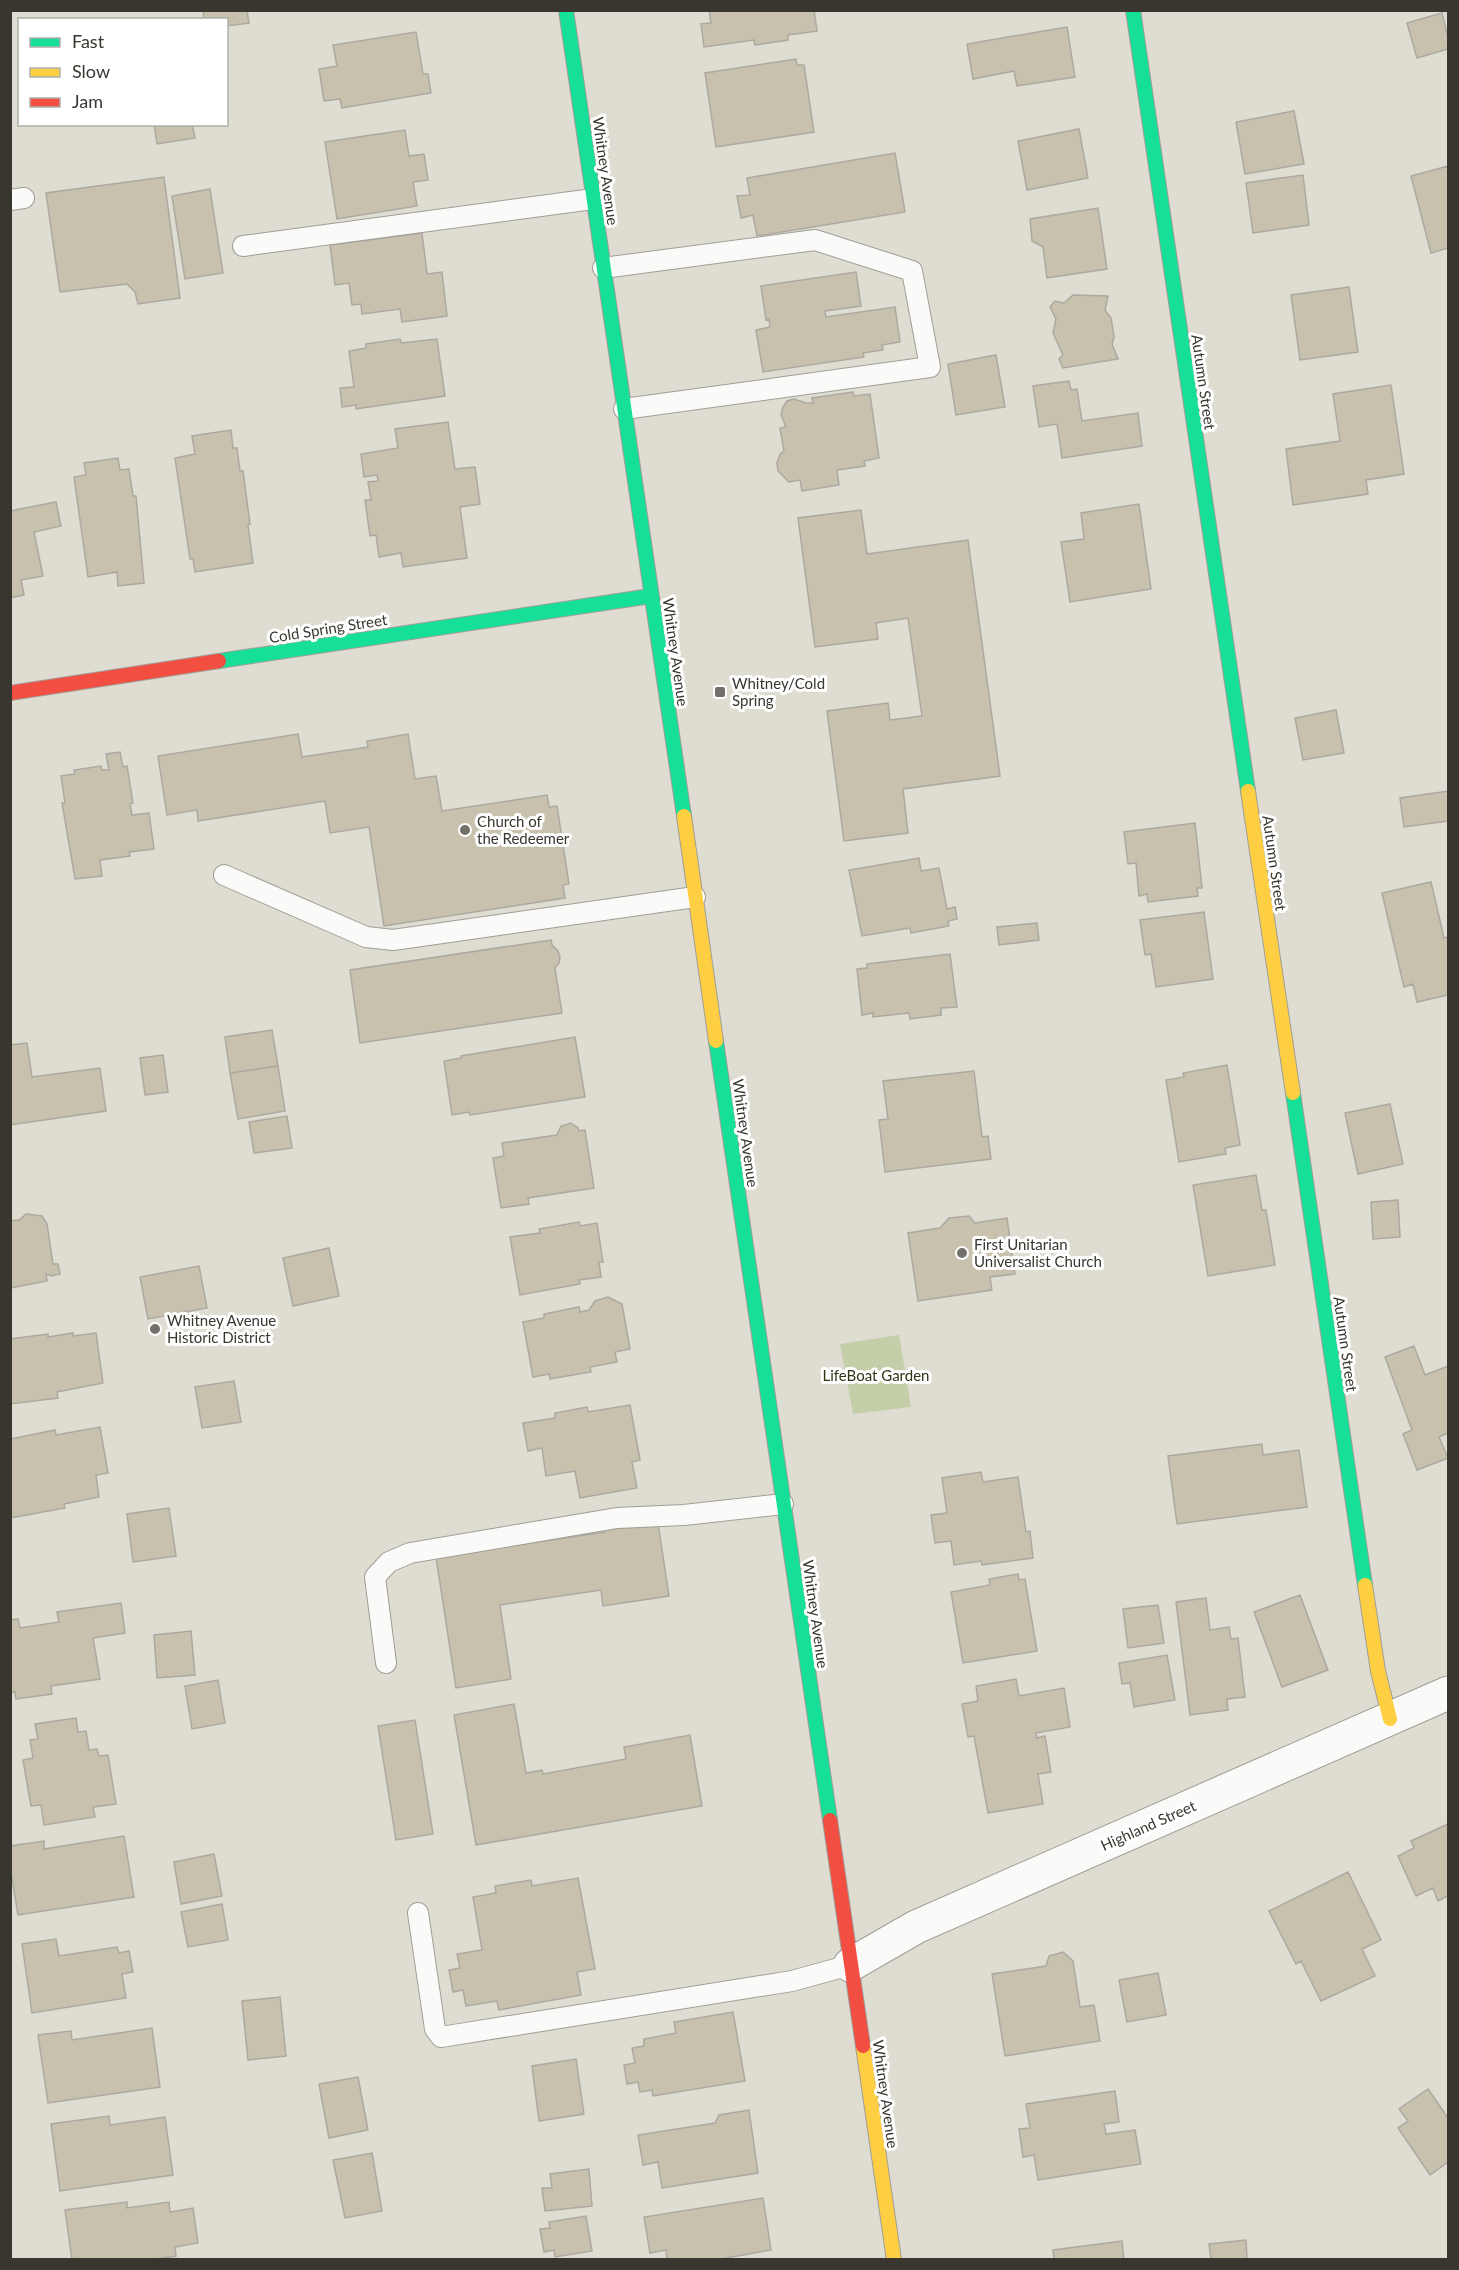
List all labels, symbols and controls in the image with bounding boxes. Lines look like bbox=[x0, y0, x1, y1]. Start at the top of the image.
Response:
legend bbox=[18, 18, 228, 126]
text: Fast bbox=[72, 30, 105, 52]
text: Slow bbox=[72, 60, 110, 82]
text: Jam bbox=[72, 90, 103, 112]
street label: Whitney Avenue bbox=[589, 116, 623, 226]
street label: Autumn Street bbox=[1188, 333, 1220, 431]
street label: Whitney Avenue bbox=[659, 597, 693, 707]
street label: Cold Spring Street bbox=[268, 610, 389, 646]
place label: Whitney/Cold Spring bbox=[732, 674, 825, 709]
marker: Whitney/Cold Spring bbox=[713, 685, 727, 699]
place label: Church of the Redeemer bbox=[477, 812, 570, 847]
street label: Autumn Street bbox=[1259, 814, 1291, 912]
marker: Church of the Redeemer bbox=[458, 823, 472, 837]
street label: Whitney Avenue bbox=[729, 1078, 763, 1188]
place label: First Unitarian Universalist Church bbox=[974, 1235, 1102, 1270]
marker: First Unitarian Universalist Church bbox=[955, 1246, 969, 1260]
street label: Autumn Street bbox=[1330, 1295, 1362, 1393]
place label: Whitney Avenue Historic District bbox=[167, 1311, 276, 1346]
marker: Whitney Avenue Historic District bbox=[148, 1322, 162, 1336]
park label: LifeBoat Garden bbox=[823, 1366, 929, 1384]
street label: Whitney Avenue bbox=[799, 1559, 833, 1669]
street label: Highland Street bbox=[1098, 1796, 1199, 1854]
street label: Whitney Avenue bbox=[869, 2039, 903, 2149]

